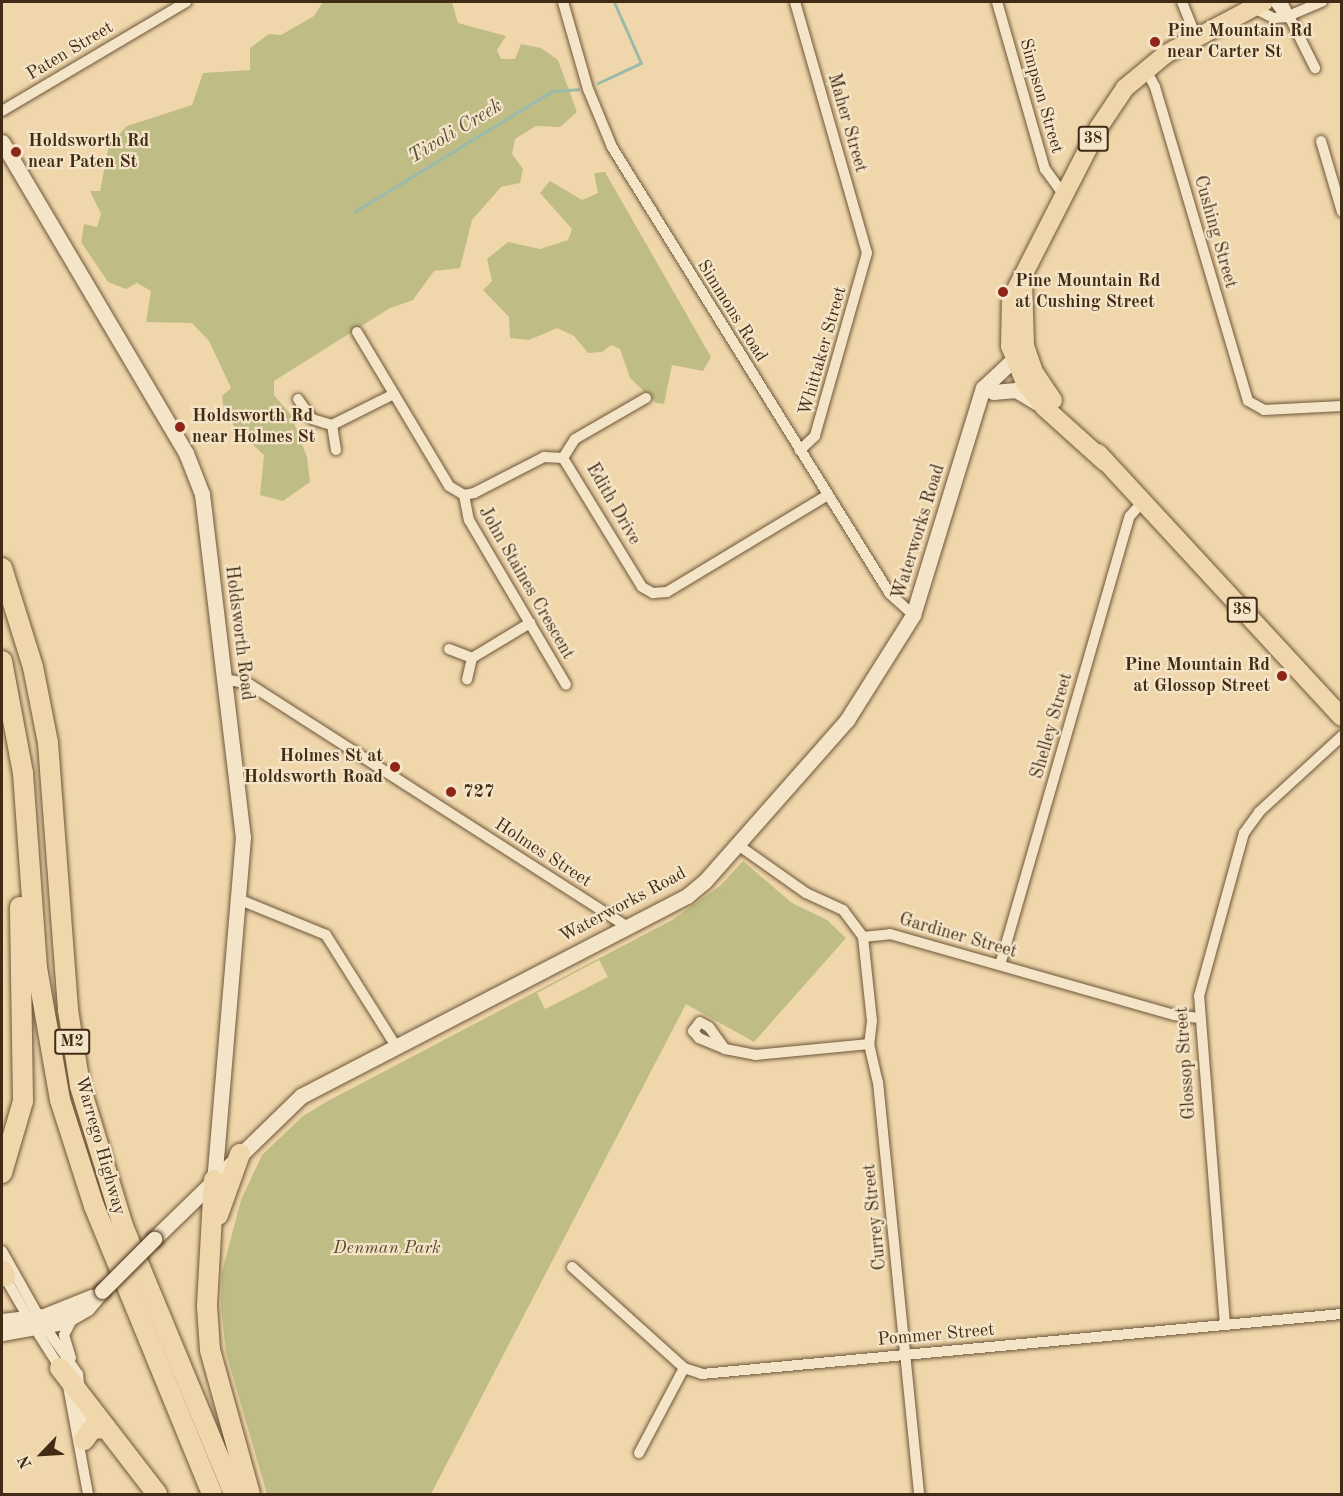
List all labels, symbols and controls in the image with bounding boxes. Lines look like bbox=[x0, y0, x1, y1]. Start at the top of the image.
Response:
street label: Paten Street bbox=[23, 17, 117, 85]
place label: Pine Mountain Rd near Carter St bbox=[1167, 21, 1312, 63]
marker: Pine Mountain Rd near Carter St bbox=[1148, 35, 1162, 49]
street label: Simpson Street bbox=[1014, 36, 1068, 156]
street label: Maher Street bbox=[823, 71, 871, 175]
water label: Tivoli Creek bbox=[405, 95, 507, 169]
road number: 38 bbox=[1076, 126, 1110, 152]
place label: Holdsworth Rd near Paten St bbox=[28, 131, 149, 174]
marker: Holdsworth Rd near Paten St bbox=[9, 145, 23, 159]
street label: Cushing Street bbox=[1189, 173, 1241, 291]
street label: Simmons Road bbox=[692, 256, 772, 366]
place label: Pine Mountain Rd at Cushing Street bbox=[1015, 271, 1160, 314]
street label: Whittaker Street bbox=[794, 284, 852, 418]
marker: Pine Mountain Rd at Cushing Street bbox=[996, 285, 1010, 299]
place label: Holdsworth Rd near Holmes St bbox=[192, 406, 315, 448]
marker: Holdsworth Rd near Holmes St bbox=[173, 420, 187, 434]
street label: Edith Drive bbox=[581, 459, 645, 549]
street label: Waterworks Road bbox=[888, 462, 950, 602]
street label: John Staines Crescent bbox=[473, 503, 579, 663]
street label: Holdsworth Road bbox=[220, 564, 258, 702]
road number: 38 bbox=[1226, 597, 1258, 623]
place label: Pine Mountain Rd at Glossop Street bbox=[1125, 655, 1270, 698]
marker: Pine Mountain Rd at Glossop Street bbox=[1275, 669, 1289, 683]
street label: Shelley Street bbox=[1027, 670, 1077, 782]
place label: Holmes St at Holdsworth Road bbox=[244, 746, 383, 789]
marker: Holmes St at Holdsworth Road bbox=[388, 760, 402, 774]
place label: 727 bbox=[463, 781, 494, 803]
marker: 727 bbox=[444, 785, 458, 799]
street label: Holmes Street bbox=[491, 814, 595, 892]
street label: Waterworks Road bbox=[556, 863, 690, 947]
street label: Gardiner Street bbox=[897, 909, 1019, 963]
street label: Glossop Street bbox=[1171, 1006, 1201, 1120]
road number: M2 bbox=[54, 1029, 90, 1055]
street label: Warrego Highway bbox=[70, 1074, 130, 1218]
street label: Currey Street bbox=[859, 1163, 891, 1271]
park label: Denman Park bbox=[333, 1237, 441, 1259]
street label: Pommer Street bbox=[877, 1319, 995, 1351]
north arrow bbox=[12, 1424, 72, 1484]
text: N bbox=[16, 1453, 36, 1471]

